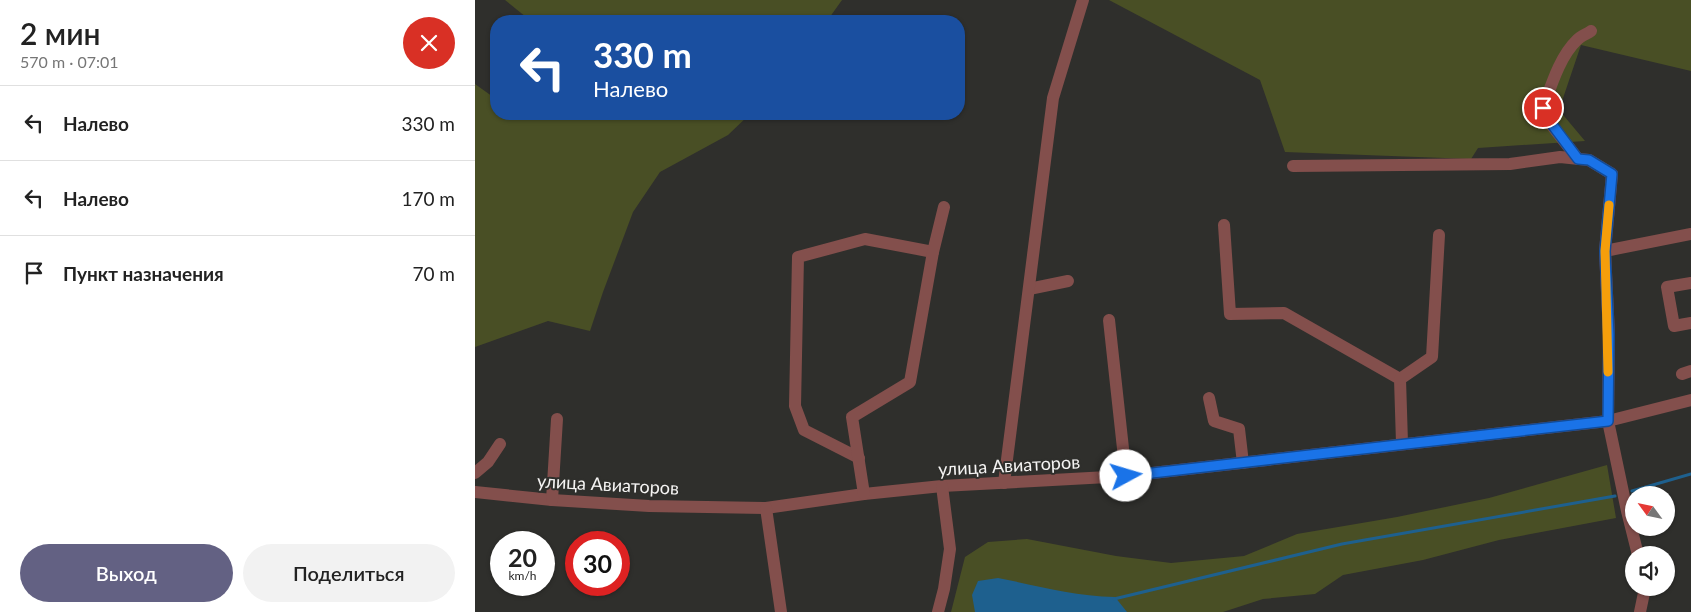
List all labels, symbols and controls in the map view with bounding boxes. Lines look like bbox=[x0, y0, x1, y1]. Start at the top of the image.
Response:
text: 2 мин bbox=[20, 15, 101, 51]
button: close bbox=[403, 17, 455, 69]
text: 330 m bbox=[593, 33, 692, 75]
icon: left bbox=[510, 35, 575, 100]
text: 570 m · 07:01 bbox=[20, 52, 119, 71]
text: Налево bbox=[593, 75, 668, 102]
pin bbox=[1522, 87, 1564, 129]
icon: arrive bbox=[1529, 94, 1557, 122]
icon: left bbox=[20, 109, 48, 137]
text: Налево bbox=[63, 112, 129, 135]
text: 330 m bbox=[401, 112, 455, 135]
icon: left bbox=[20, 184, 48, 212]
text: Налево bbox=[63, 187, 129, 210]
text: 170 m bbox=[401, 187, 455, 210]
icon: arrive bbox=[20, 259, 48, 287]
text: Пункт назначения bbox=[63, 262, 224, 285]
text: 70 m bbox=[412, 262, 455, 285]
position arrow bbox=[1099, 449, 1151, 501]
street label: улица Авиаторов bbox=[937, 450, 1081, 480]
street label: улица Авиаторов bbox=[536, 469, 680, 499]
north arrow bbox=[1625, 486, 1675, 536]
map controls bbox=[1625, 486, 1675, 596]
speed limit sign: 30 bbox=[565, 531, 630, 596]
text: 20 bbox=[508, 542, 537, 572]
button: Выход bbox=[20, 544, 233, 602]
button: Поделиться bbox=[243, 544, 455, 602]
button: sound bbox=[1625, 546, 1675, 596]
text: km/h bbox=[508, 568, 537, 583]

